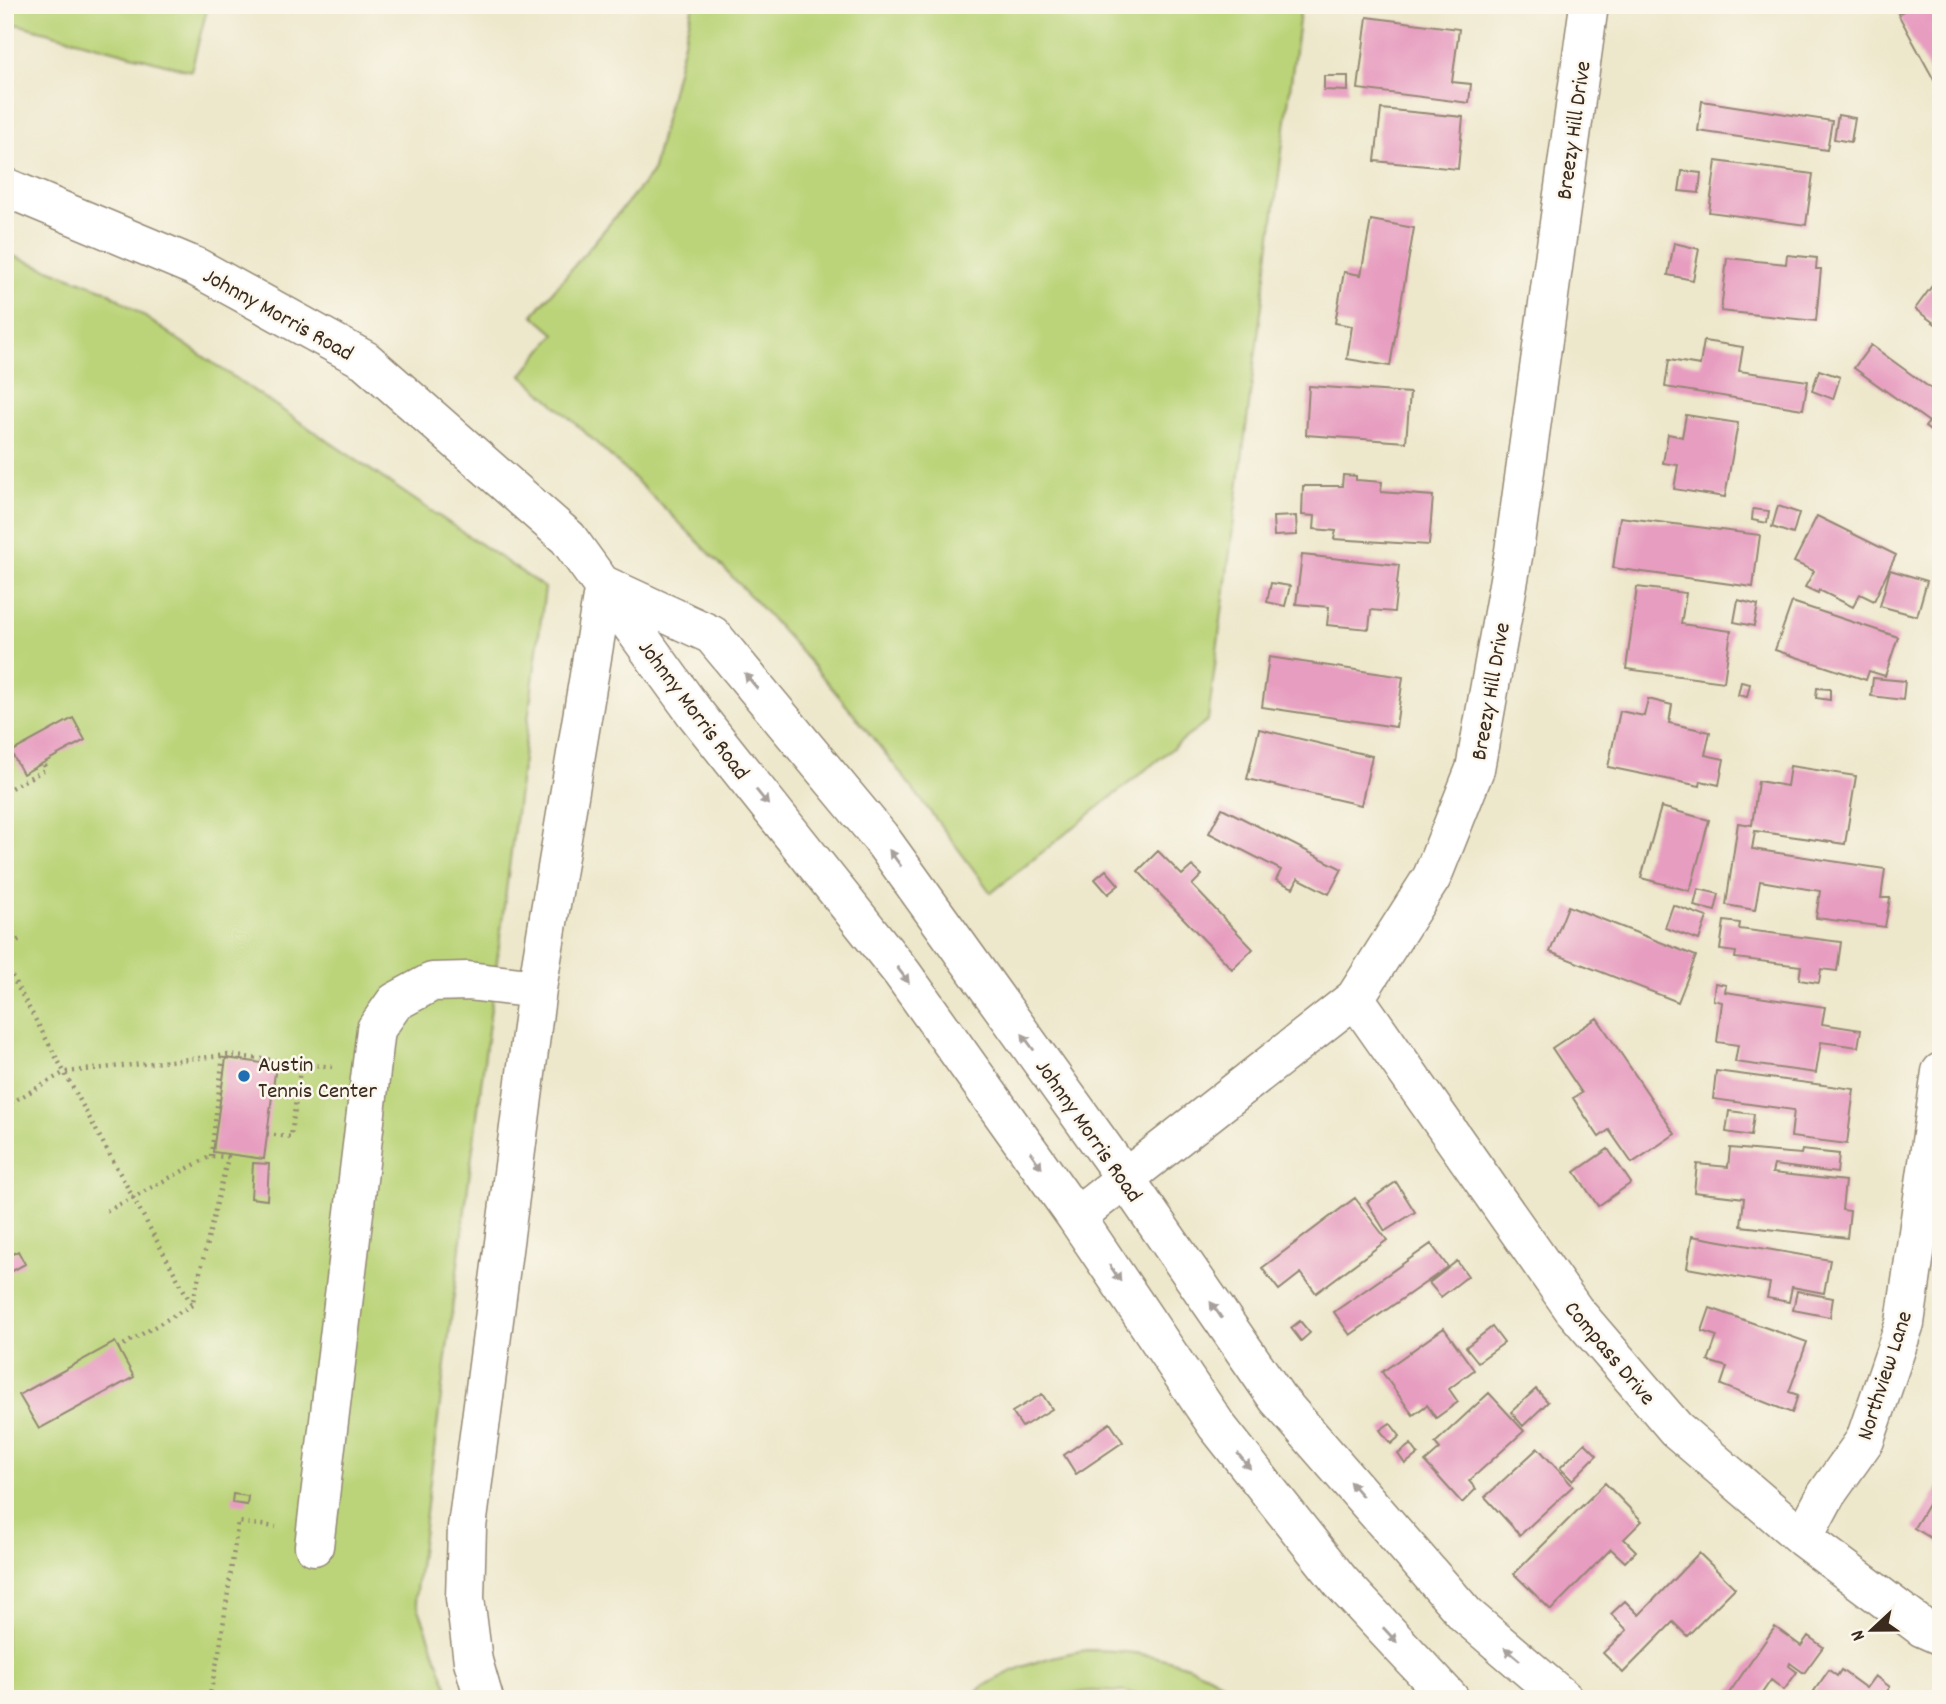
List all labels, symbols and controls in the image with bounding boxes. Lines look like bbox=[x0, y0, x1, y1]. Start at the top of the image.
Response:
street label: Breezy Hill Drive bbox=[1549, 59, 1602, 202]
street label: Johnny Morris Road bbox=[196, 261, 359, 371]
street label: Breezy Hill Drive bbox=[1464, 620, 1521, 763]
street label: Johnny Morris Road bbox=[628, 634, 756, 788]
one-way arrow bbox=[744, 673, 759, 690]
one-way arrow bbox=[754, 789, 769, 806]
one-way arrow bbox=[888, 848, 902, 867]
one-way arrow bbox=[896, 966, 910, 984]
one-way arrow bbox=[1021, 1033, 1035, 1051]
place label: Austin Tennis Center bbox=[258, 1050, 377, 1109]
street label: Johnny Morris Road bbox=[1025, 1054, 1149, 1210]
marker: Austin Tennis Center bbox=[236, 1068, 252, 1084]
one-way arrow bbox=[1028, 1151, 1042, 1169]
one-way arrow bbox=[1108, 1264, 1121, 1283]
street label: Compass Drive bbox=[1555, 1295, 1662, 1414]
one-way arrow bbox=[1209, 1301, 1223, 1319]
street label: Northview Lane bbox=[1850, 1307, 1923, 1445]
one-way arrow bbox=[1236, 1452, 1251, 1469]
one-way arrow bbox=[1349, 1481, 1364, 1498]
north arrow bbox=[1838, 1596, 1908, 1666]
one-way arrow bbox=[1382, 1626, 1399, 1643]
text: N bbox=[1845, 1626, 1874, 1644]
one-way arrow bbox=[1503, 1647, 1521, 1662]

